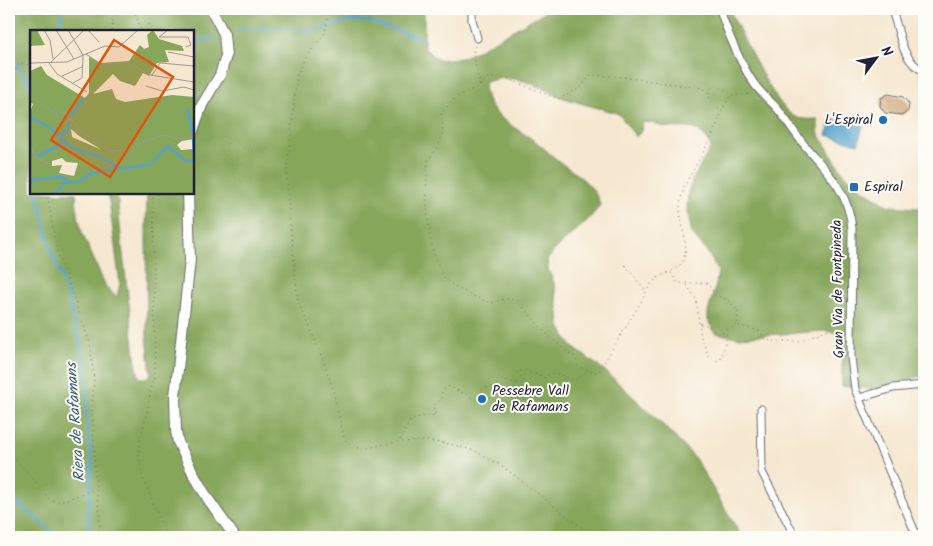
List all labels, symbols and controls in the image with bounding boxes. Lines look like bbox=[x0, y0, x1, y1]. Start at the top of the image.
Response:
inset map bbox=[30, 30, 194, 194]
north arrow bbox=[850, 32, 900, 82]
text: N bbox=[875, 42, 898, 61]
place label: L'Espiral bbox=[825, 109, 874, 131]
marker: L'Espiral bbox=[877, 114, 889, 126]
place label: Espiral bbox=[864, 176, 903, 198]
marker: Espiral bbox=[848, 181, 860, 193]
street label: Gran Via de Fontpineda bbox=[826, 220, 850, 358]
water label: Riera de Rafamans bbox=[60, 360, 92, 482]
place label: Pessebre Vall de Rafamans bbox=[492, 380, 569, 418]
marker: Pessebre Vall de Rafamans bbox=[476, 393, 488, 405]

